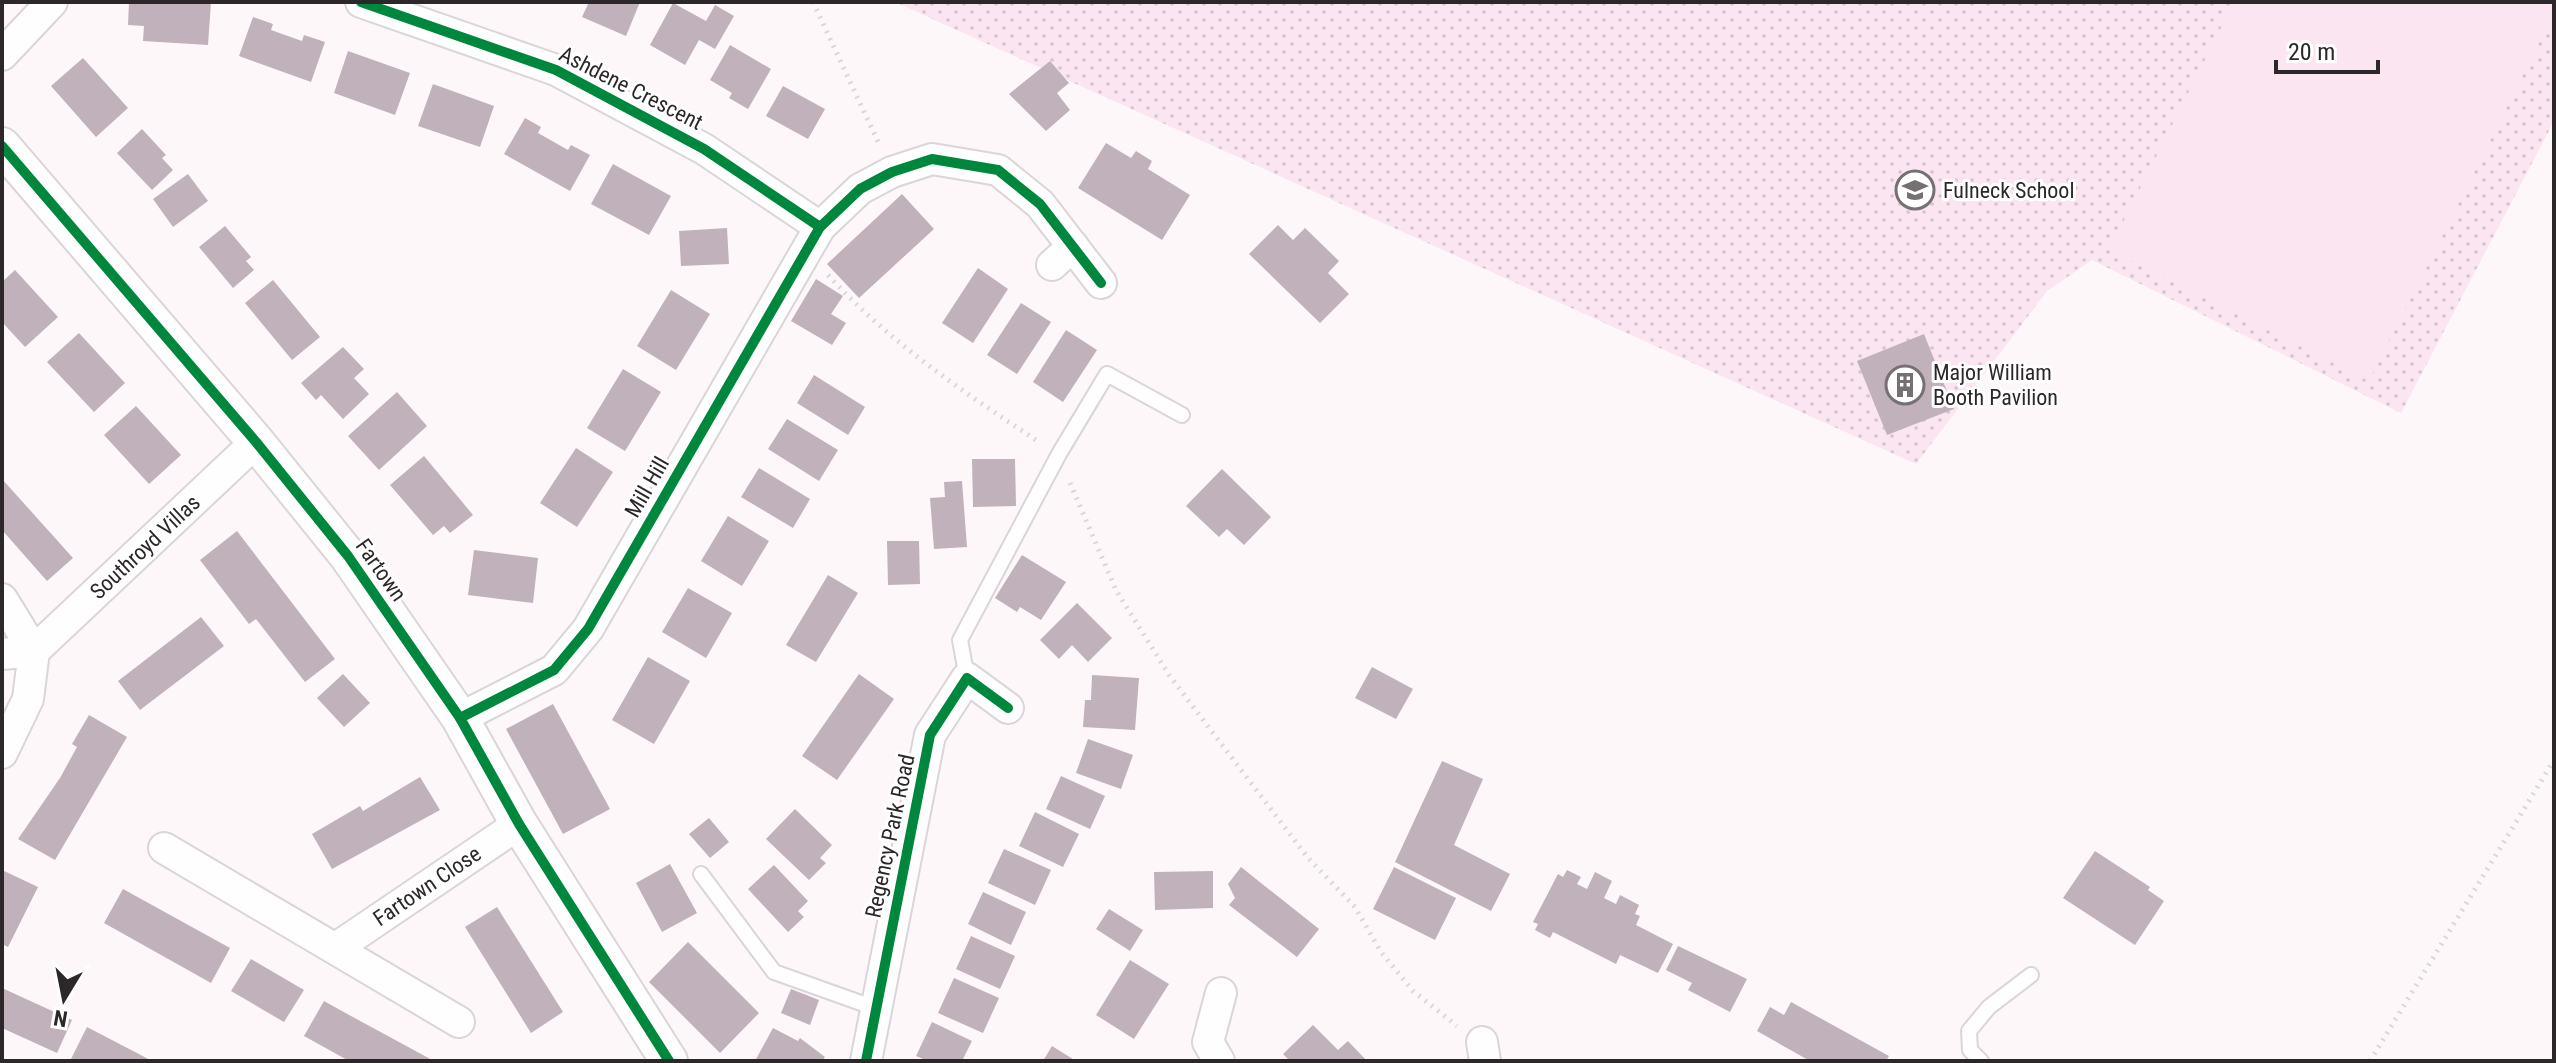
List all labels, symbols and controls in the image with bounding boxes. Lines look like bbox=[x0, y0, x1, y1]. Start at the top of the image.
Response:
scale bar bbox=[2276, 24, 2378, 74]
text: 20 m bbox=[2288, 38, 2335, 66]
street label: Ashdene Crescent bbox=[555, 41, 707, 135]
school or university icon: Fulneck School bbox=[1894, 169, 1936, 211]
place label: Fulneck School bbox=[1943, 178, 2074, 203]
place label: Major William Booth Pavilion bbox=[1933, 360, 2058, 410]
building icon: Major William Booth Pavilion bbox=[1884, 364, 1926, 406]
street label: Mill Hill bbox=[620, 452, 674, 522]
street label: Southroyd Villas bbox=[85, 490, 205, 604]
street label: Fartown bbox=[351, 534, 411, 606]
street label: Regency Park Road bbox=[860, 752, 920, 920]
street label: Fartown Close bbox=[369, 841, 485, 931]
north arrow bbox=[24, 959, 104, 1039]
text: N bbox=[52, 1005, 69, 1032]

